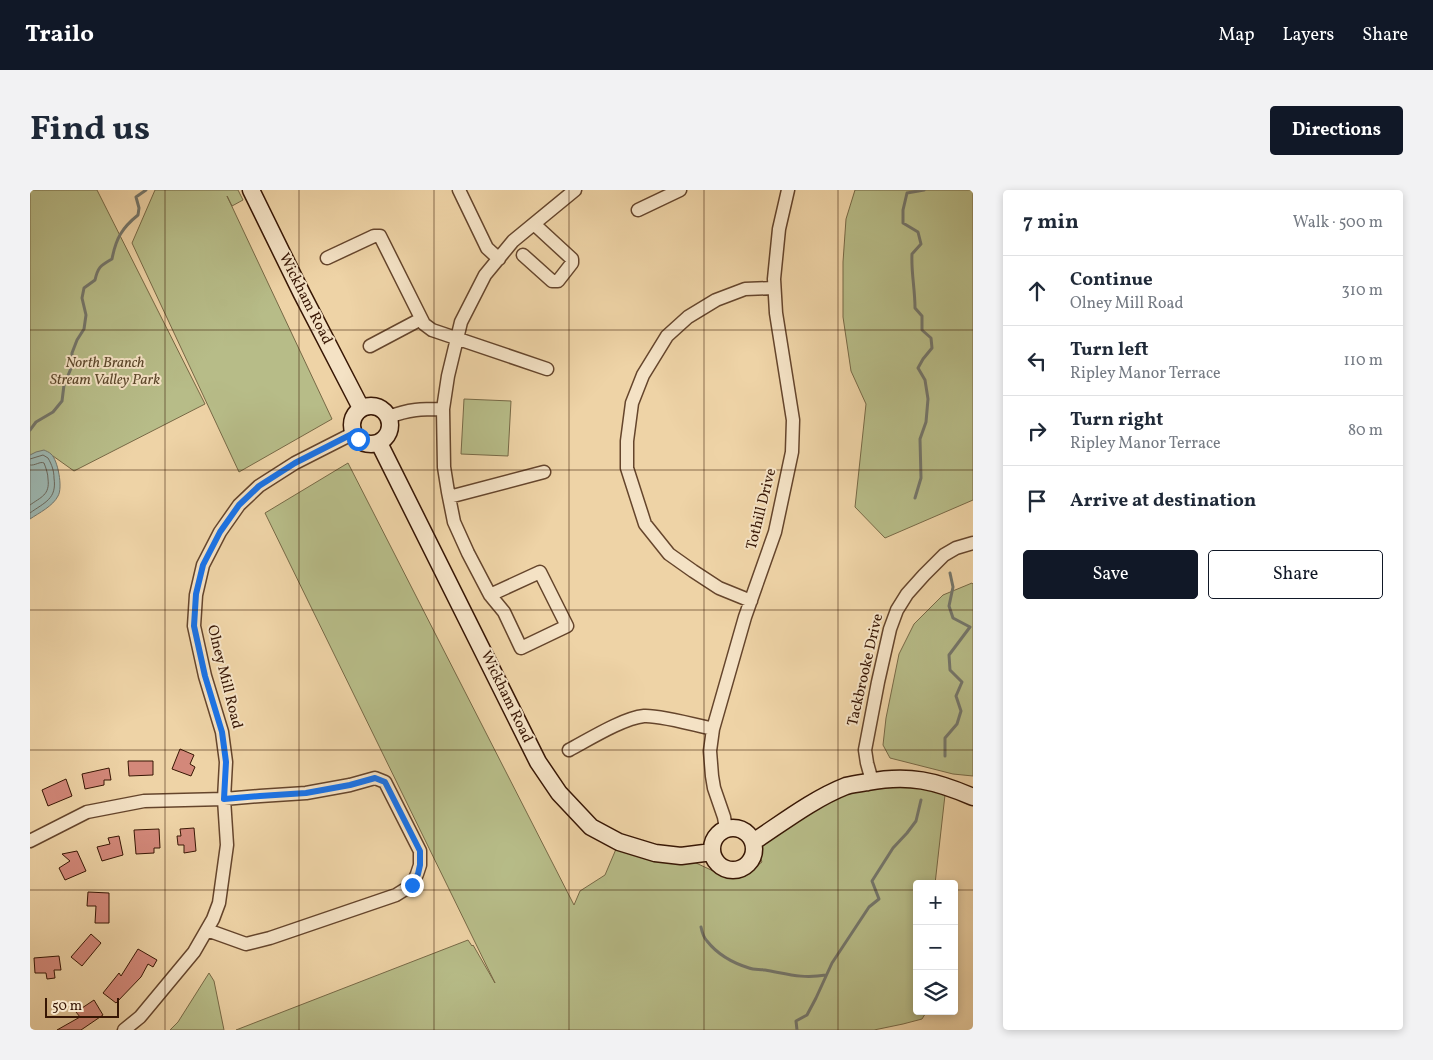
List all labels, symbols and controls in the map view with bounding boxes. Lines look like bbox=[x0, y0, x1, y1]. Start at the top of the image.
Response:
text: Trailo bbox=[25, 18, 94, 52]
text: Map bbox=[1218, 23, 1254, 48]
text: Layers bbox=[1282, 23, 1334, 48]
text: Share bbox=[1362, 23, 1408, 48]
text: Find us bbox=[30, 106, 150, 154]
button: Directions bbox=[1270, 106, 1403, 155]
text: 7 min bbox=[1023, 208, 1079, 237]
text: Walk · 500 m bbox=[1293, 212, 1383, 234]
street label: Wickham Road bbox=[273, 250, 337, 348]
text: Continue bbox=[1070, 267, 1153, 293]
icon: ahead bbox=[1023, 277, 1051, 305]
text: 310 m bbox=[1342, 280, 1383, 302]
text: Olney Mill Road bbox=[1070, 293, 1183, 315]
text: Turn left bbox=[1070, 337, 1149, 363]
icon: left bbox=[1023, 347, 1051, 375]
text: 110 m bbox=[1344, 350, 1383, 372]
park label: North Branch Stream Valley Park bbox=[50, 353, 160, 391]
text: Ripley Manor Terrace bbox=[1070, 363, 1221, 385]
text: Turn right bbox=[1070, 407, 1163, 433]
icon: right bbox=[1023, 417, 1051, 445]
text: 80 m bbox=[1348, 420, 1383, 442]
route start bbox=[347, 428, 370, 451]
text: Ripley Manor Terrace bbox=[1070, 433, 1221, 455]
street label: Tothill Drive bbox=[742, 466, 782, 552]
icon: arrive bbox=[1023, 487, 1051, 515]
text: Arrive at destination bbox=[1070, 488, 1256, 514]
button: Save bbox=[1023, 550, 1198, 599]
button: Share bbox=[1208, 550, 1383, 599]
street label: Tackbrooke Drive bbox=[843, 612, 889, 728]
street label: Olney Mill Road bbox=[201, 623, 247, 731]
street label: Wickham Road bbox=[475, 647, 537, 747]
route end bbox=[401, 874, 424, 897]
map controls bbox=[913, 880, 958, 1015]
button: + bbox=[913, 880, 958, 925]
button: − bbox=[913, 925, 958, 970]
button: layers bbox=[913, 970, 958, 1015]
scale bar bbox=[45, 995, 119, 1018]
text: 50 m bbox=[52, 997, 82, 1016]

